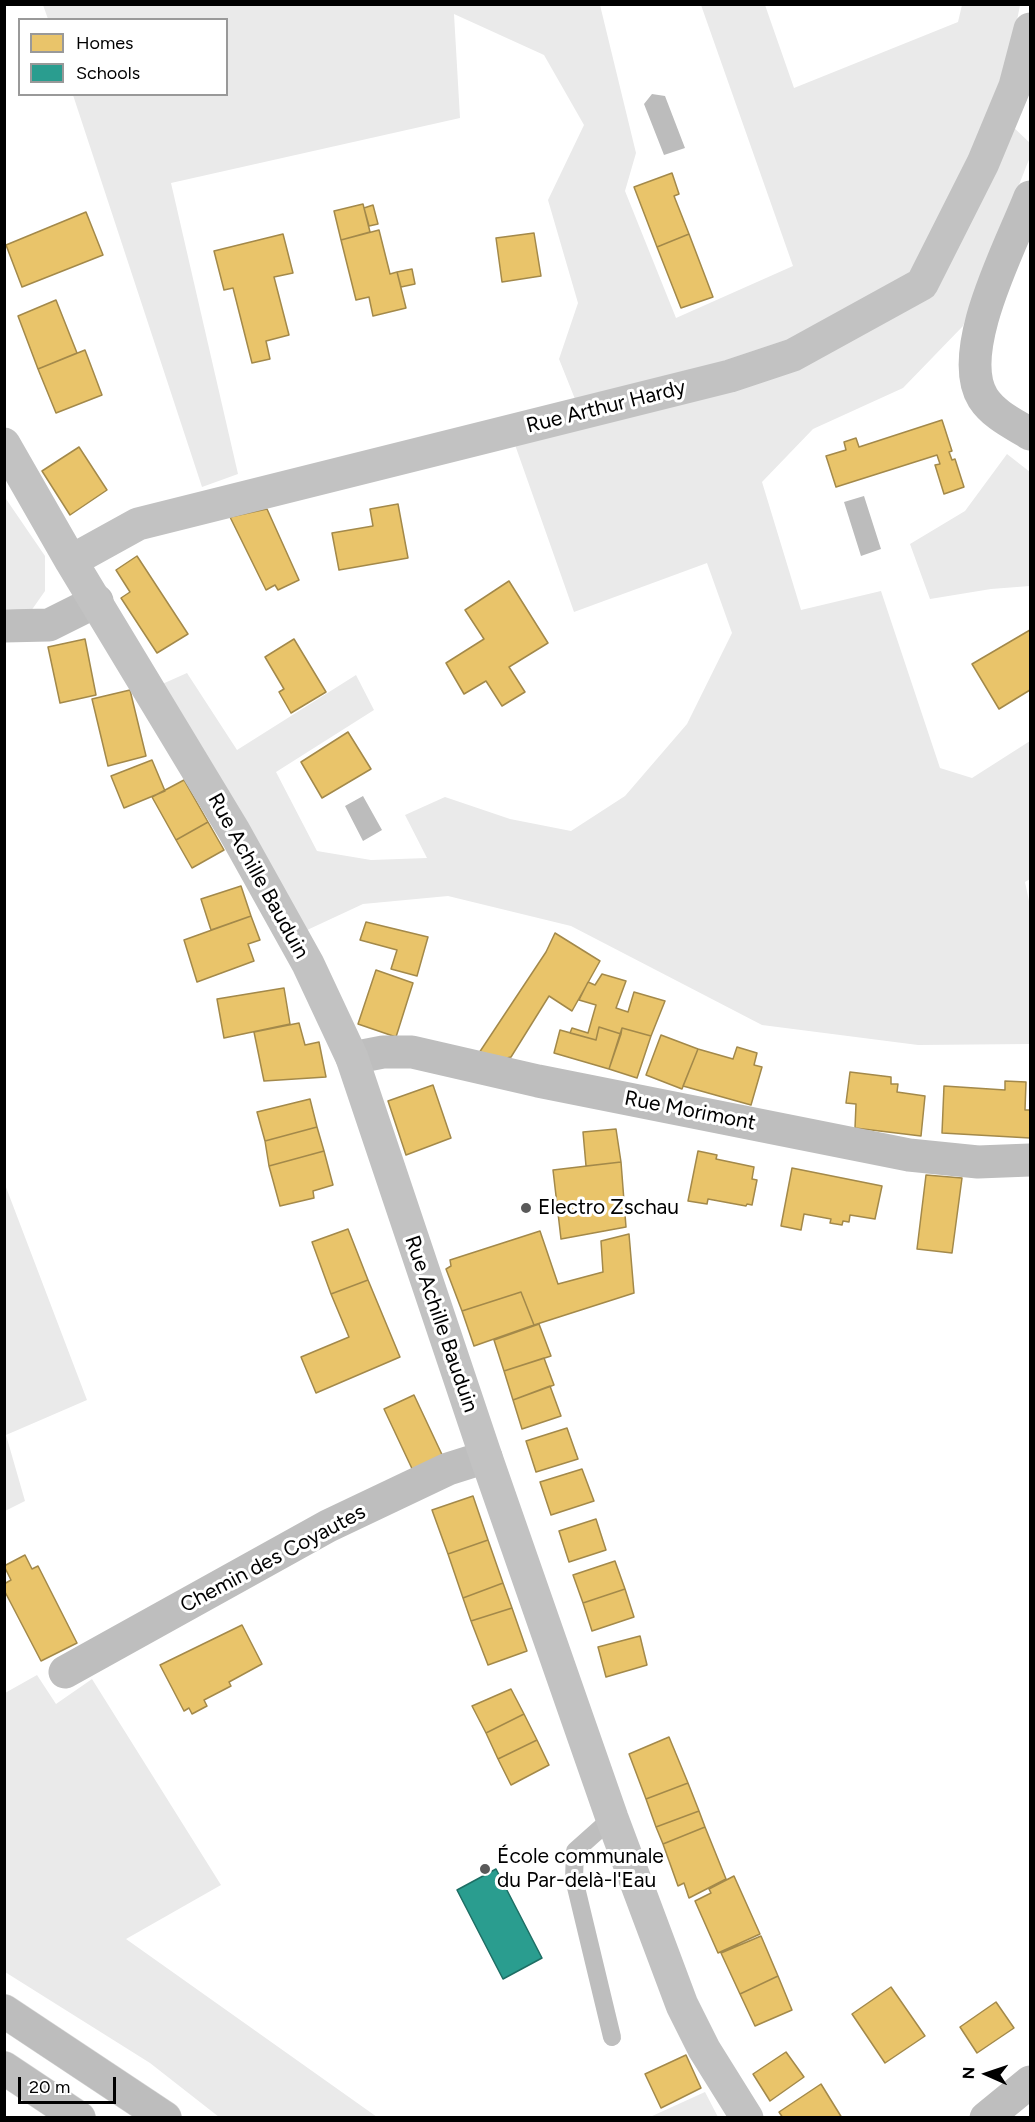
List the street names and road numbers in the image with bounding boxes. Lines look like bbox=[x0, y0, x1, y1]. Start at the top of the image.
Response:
street label: Rue Arthur Hardy bbox=[524, 375, 688, 439]
street label: Rue Achille Bauduin bbox=[202, 789, 314, 963]
street label: Rue Morimont bbox=[622, 1086, 758, 1136]
street label: Rue Achille Bauduin bbox=[399, 1232, 483, 1416]
street label: Chemin des Coyautes bbox=[176, 1499, 370, 1619]

